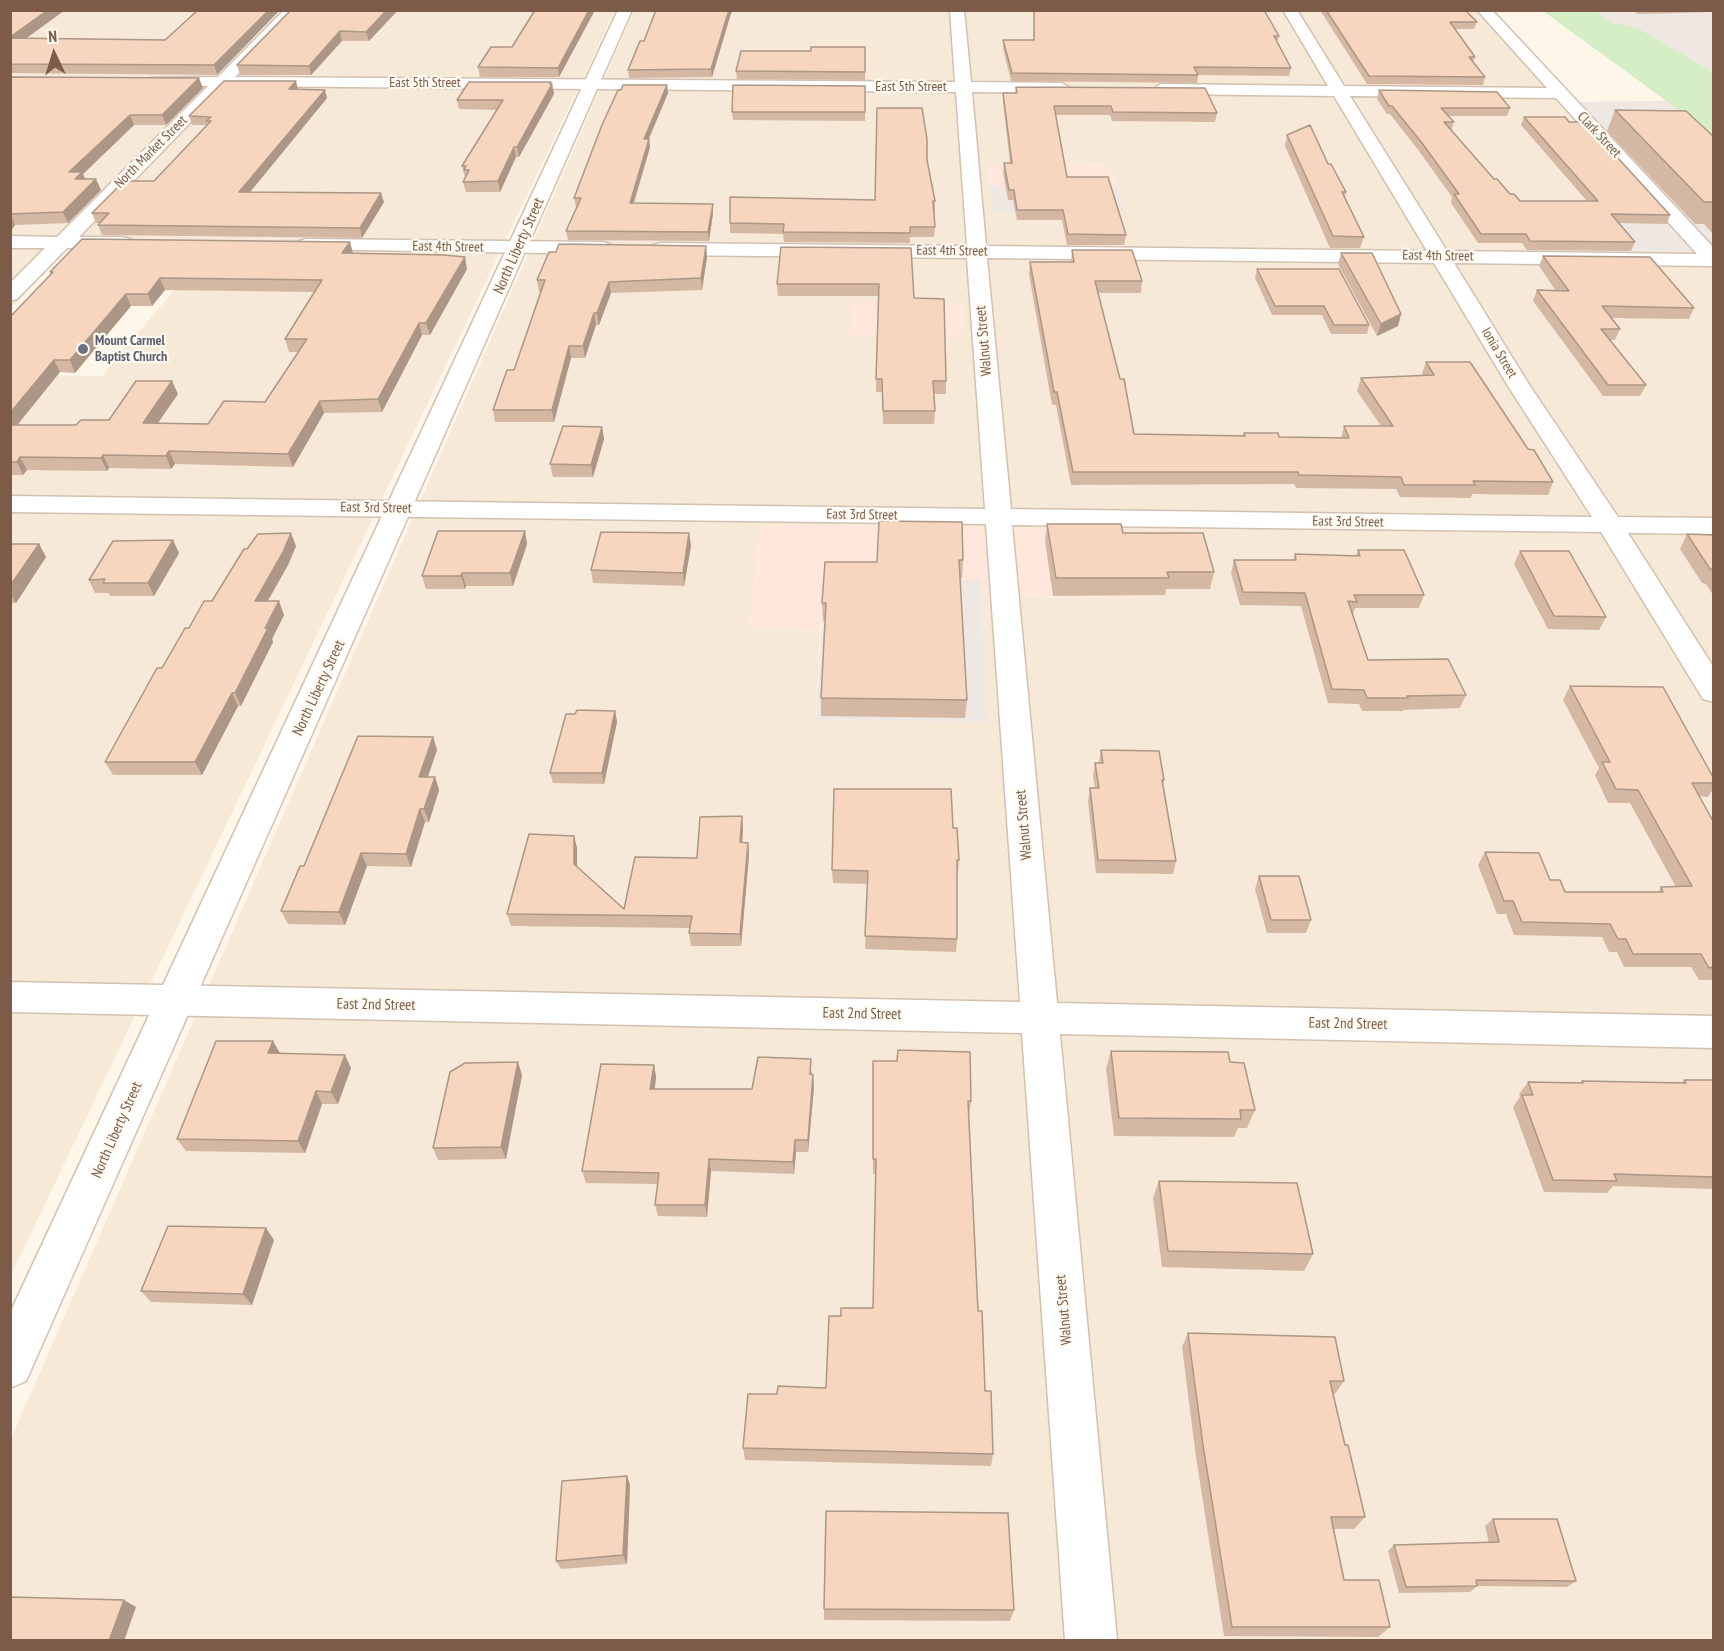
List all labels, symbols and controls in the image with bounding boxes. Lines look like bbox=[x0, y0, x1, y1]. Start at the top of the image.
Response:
north arrow bbox=[24, 24, 84, 84]
text: N bbox=[48, 26, 58, 46]
street label: East 5th Street bbox=[389, 75, 461, 91]
street label: East 5th Street bbox=[875, 79, 947, 95]
street label: Clark Street bbox=[1574, 109, 1624, 161]
street label: North Market Street bbox=[111, 112, 191, 192]
street label: North Liberty Street bbox=[490, 195, 548, 297]
street label: East 4th Street bbox=[412, 238, 484, 256]
street label: East 4th Street bbox=[916, 242, 988, 260]
street label: East 4th Street bbox=[1402, 247, 1474, 265]
street label: Walnut Street bbox=[972, 305, 996, 377]
street label: Ionia Street bbox=[1477, 325, 1521, 381]
place label: Mount Carmel Baptist Church bbox=[95, 333, 167, 366]
marker: Mount Carmel Baptist Church bbox=[76, 342, 90, 356]
street label: East 3rd Street bbox=[340, 499, 412, 517]
street label: East 3rd Street bbox=[826, 506, 898, 524]
street label: East 3rd Street bbox=[1312, 513, 1384, 531]
street label: North Liberty Street bbox=[289, 637, 349, 739]
street label: Walnut Street bbox=[1012, 789, 1036, 861]
street label: East 2nd Street bbox=[336, 995, 416, 1015]
street label: East 2nd Street bbox=[822, 1004, 902, 1024]
street label: East 2nd Street bbox=[1308, 1014, 1388, 1034]
street label: North Liberty Street bbox=[88, 1079, 146, 1181]
street label: Walnut Street bbox=[1052, 1274, 1076, 1346]

